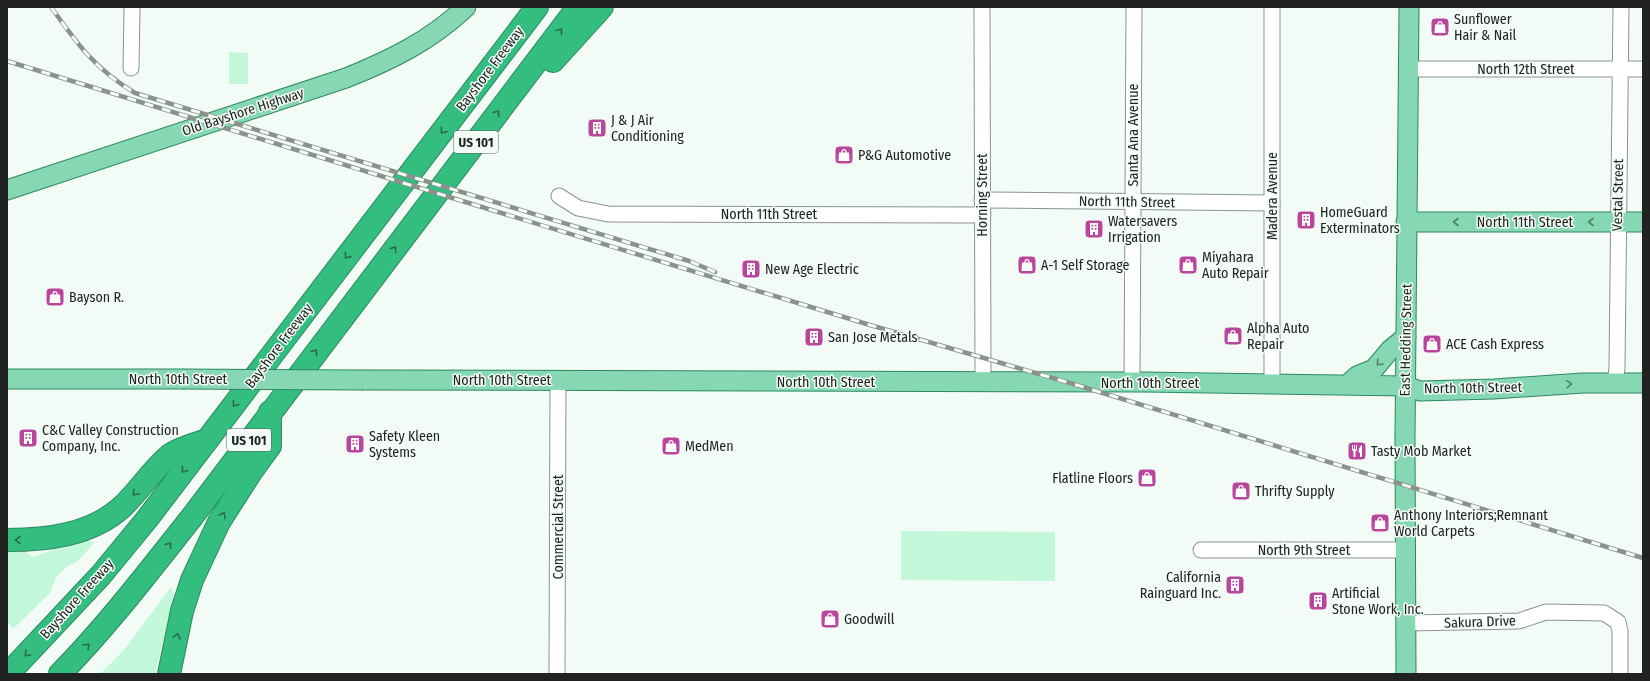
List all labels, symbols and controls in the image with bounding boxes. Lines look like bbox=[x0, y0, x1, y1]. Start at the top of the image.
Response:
place label: Sunflower Hair & Nail bbox=[1454, 11, 1517, 44]
shop icon: Sunflower Hair & Nail bbox=[1429, 16, 1451, 38]
street label: Bayshore Freeway bbox=[453, 23, 528, 115]
one-way arrow bbox=[555, 28, 562, 35]
street label: North 12th Street bbox=[1477, 61, 1575, 78]
street label: Old Bayshore Highway bbox=[180, 84, 307, 140]
street label: Santa Ana Avenue bbox=[1125, 84, 1142, 186]
one-way arrow bbox=[493, 111, 500, 118]
place label: J & J Air Conditioning bbox=[611, 112, 684, 145]
building icon: J & J Air Conditioning bbox=[586, 117, 608, 139]
one-way arrow bbox=[441, 126, 448, 133]
road number: US 101 bbox=[454, 131, 498, 153]
shop icon: P&G Automotive bbox=[833, 144, 855, 166]
place label: P&G Automotive bbox=[858, 147, 951, 164]
street label: Madera Avenue bbox=[1264, 152, 1281, 240]
street label: Horning Street bbox=[974, 153, 991, 237]
street label: Vestal Street bbox=[1609, 158, 1627, 231]
street label: North 11th Street bbox=[1079, 193, 1176, 211]
place label: HomeGuard Exterminators bbox=[1320, 204, 1400, 237]
street label: North 11th Street bbox=[721, 206, 818, 223]
building icon: HomeGuard Exterminators bbox=[1295, 209, 1317, 231]
place label: Watersavers Irrigation bbox=[1108, 213, 1177, 246]
street label: North 11th Street bbox=[1477, 214, 1574, 231]
building icon: Watersavers Irrigation bbox=[1083, 218, 1105, 240]
one-way arrow bbox=[1453, 218, 1459, 226]
one-way arrow bbox=[1588, 218, 1594, 226]
one-way arrow bbox=[389, 247, 396, 254]
place label: Miyahara Auto Repair bbox=[1202, 249, 1269, 282]
one-way arrow bbox=[345, 252, 352, 259]
shop icon: A-1 Self Storage bbox=[1016, 254, 1038, 276]
shop icon: Miyahara Auto Repair bbox=[1177, 254, 1199, 276]
place label: A-1 Self Storage bbox=[1041, 257, 1129, 274]
building icon: New Age Electric bbox=[740, 258, 762, 280]
place label: New Age Electric bbox=[765, 261, 859, 278]
street label: East Hedding Street bbox=[1397, 283, 1415, 396]
shop icon: Bayson R. bbox=[44, 286, 66, 308]
place label: Bayson R. bbox=[69, 289, 124, 306]
street label: Bayshore Freeway bbox=[242, 300, 317, 392]
place label: Alpha Auto Repair bbox=[1247, 320, 1309, 353]
shop icon: Alpha Auto Repair bbox=[1222, 325, 1244, 347]
building icon: San Jose Metals bbox=[803, 326, 825, 348]
place label: San Jose Metals bbox=[828, 329, 918, 346]
shop icon: ACE Cash Express bbox=[1421, 333, 1443, 355]
place label: ACE Cash Express bbox=[1446, 336, 1544, 353]
one-way arrow bbox=[311, 350, 318, 357]
one-way arrow bbox=[1376, 358, 1384, 366]
street label: North 10th Street bbox=[129, 371, 228, 388]
street label: North 10th Street bbox=[453, 372, 552, 389]
street label: North 10th Street bbox=[777, 374, 876, 391]
street label: North 10th Street bbox=[1101, 375, 1200, 392]
street label: North 10th Street bbox=[1424, 379, 1523, 397]
one-way arrow bbox=[1566, 380, 1572, 389]
one-way arrow bbox=[232, 400, 239, 407]
place label: C&C Valley Construction Company, Inc. bbox=[42, 422, 179, 455]
building icon: C&C Valley Construction Company, Inc. bbox=[17, 427, 39, 449]
place label: Safety Kleen Systems bbox=[369, 428, 440, 461]
road number: US 101 bbox=[227, 429, 271, 451]
building icon: Safety Kleen Systems bbox=[344, 433, 366, 455]
shop icon: MedMen bbox=[660, 435, 682, 457]
place label: MedMen bbox=[685, 438, 734, 455]
restaurant icon: Tasty Mob Market bbox=[1346, 440, 1368, 462]
place label: Tasty Mob Market bbox=[1371, 443, 1472, 460]
one-way arrow bbox=[182, 466, 189, 473]
shop icon: Flatline Floors bbox=[1136, 467, 1158, 489]
place label: Flatline Floors bbox=[1052, 470, 1133, 487]
street label: Commercial Street bbox=[550, 474, 567, 579]
shop icon: Thrifty Supply bbox=[1230, 480, 1252, 502]
place label: Thrifty Supply bbox=[1255, 483, 1335, 500]
one-way arrow bbox=[132, 488, 139, 496]
place label: Anthony Interiors;Remnant World Carpets bbox=[1394, 507, 1548, 540]
one-way arrow bbox=[218, 512, 226, 519]
shop icon: Anthony Interiors;Remnant World Carpets bbox=[1369, 512, 1391, 534]
one-way arrow bbox=[15, 536, 21, 544]
street label: North 9th Street bbox=[1258, 542, 1351, 559]
one-way arrow bbox=[165, 543, 172, 550]
street label: Bayshore Freeway bbox=[37, 555, 118, 642]
place label: California Rainguard Inc. bbox=[1140, 569, 1221, 602]
building icon: California Rainguard Inc. bbox=[1224, 574, 1246, 596]
place label: Artificial Stone Work, Inc. bbox=[1332, 585, 1424, 618]
building icon: Artificial Stone Work, Inc. bbox=[1307, 590, 1329, 612]
shop icon: Goodwill bbox=[819, 608, 841, 630]
place label: Goodwill bbox=[844, 611, 895, 628]
street label: Sakura Drive bbox=[1444, 612, 1516, 632]
one-way arrow bbox=[172, 633, 180, 639]
one-way arrow bbox=[82, 643, 90, 651]
one-way arrow bbox=[24, 649, 32, 657]

